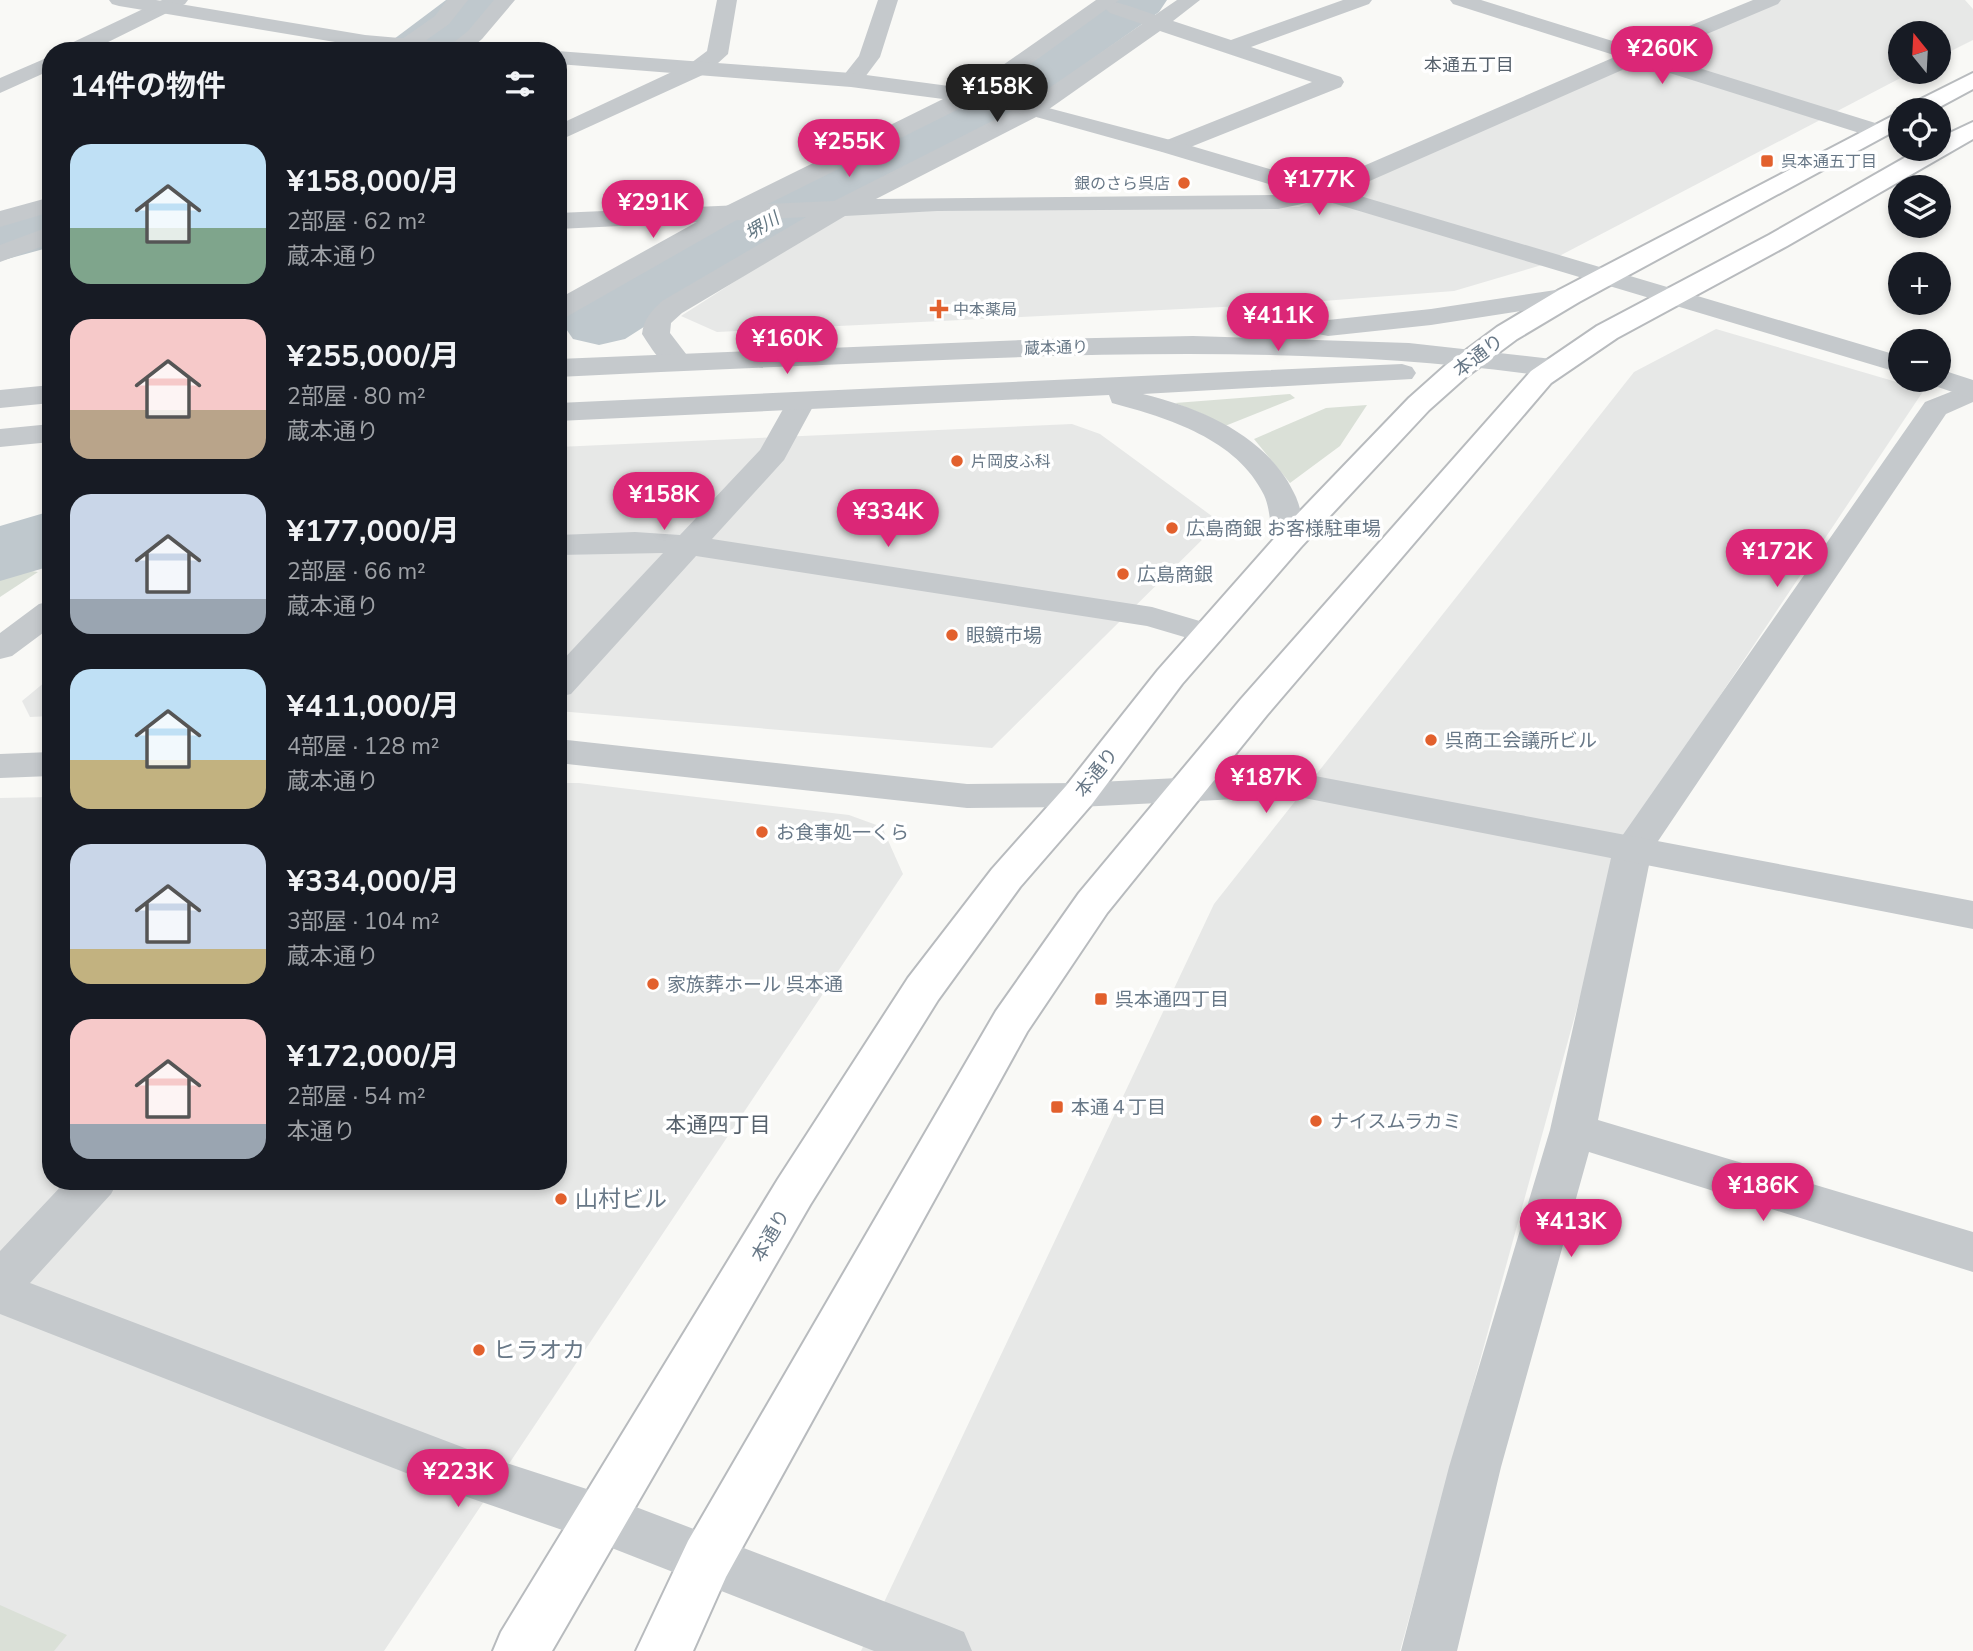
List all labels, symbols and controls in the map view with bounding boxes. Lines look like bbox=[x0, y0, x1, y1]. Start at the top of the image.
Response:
north arrow bbox=[1888, 21, 1951, 84]
map controls bbox=[1888, 21, 1951, 392]
pin: ¥260K bbox=[1613, 27, 1711, 86]
text: ¥260K bbox=[1627, 33, 1697, 64]
district label: 本通五丁目 bbox=[1424, 53, 1514, 77]
pin: ¥158K bbox=[948, 64, 1046, 124]
icon: filters bbox=[501, 65, 539, 103]
text: 14件の物件 bbox=[70, 66, 226, 107]
text: ¥158K bbox=[962, 71, 1032, 102]
button: locate bbox=[1888, 98, 1951, 161]
pin: ¥255K bbox=[800, 120, 898, 179]
text: ¥255K bbox=[814, 126, 884, 157]
place label: 呉本通五丁目 bbox=[1781, 151, 1877, 173]
marker: 呉本通五丁目 bbox=[1759, 153, 1775, 169]
pin: ¥177K bbox=[1270, 158, 1368, 217]
text: ¥158,000/月 bbox=[287, 161, 460, 202]
text: ¥177K bbox=[1284, 164, 1354, 195]
icon: home bbox=[126, 172, 210, 256]
place label: 銀のさら呉店 bbox=[1074, 173, 1170, 195]
marker: 銀のさら呉店 bbox=[1176, 175, 1192, 191]
button: layers bbox=[1888, 175, 1951, 238]
pin: ¥291K bbox=[604, 180, 702, 240]
text: ¥291K bbox=[618, 187, 688, 218]
water label: 堺川 bbox=[740, 205, 785, 246]
text: 2部屋 · 62 m² bbox=[287, 206, 426, 237]
text: 蔵本通り bbox=[287, 241, 379, 272]
button: + bbox=[1888, 252, 1951, 315]
pin: ¥411K bbox=[1229, 294, 1327, 353]
place label: 中本薬局 bbox=[953, 299, 1017, 321]
text: ¥411K bbox=[1243, 300, 1313, 331]
marker: 中本薬局 bbox=[931, 301, 947, 317]
pin: ¥160K bbox=[738, 316, 836, 376]
text: ¥160K bbox=[752, 323, 822, 354]
street label: 本通り bbox=[1448, 328, 1509, 383]
button: − bbox=[1888, 329, 1951, 392]
text: ¥255,000/月 bbox=[287, 336, 460, 377]
street label: 蔵本通り bbox=[1024, 336, 1088, 360]
icon: home bbox=[126, 347, 210, 431]
text: 2部屋 · 80 m² bbox=[287, 381, 426, 412]
text: 蔵本通り bbox=[287, 416, 379, 447]
place label: 片岡皮ふ科 bbox=[971, 451, 1051, 473]
marker: 片岡皮ふ科 bbox=[949, 453, 965, 469]
pin: ¥158K bbox=[615, 472, 713, 532]
text: ¥158K bbox=[629, 479, 699, 510]
pin: ¥334K bbox=[839, 490, 937, 549]
text: ¥334K bbox=[853, 496, 923, 527]
text: ¥177,000/月 bbox=[287, 511, 460, 552]
place label: 広島商銀 お客様駐車場 bbox=[1186, 516, 1381, 542]
marker: 広島商銀 お客様駐車場 bbox=[1164, 520, 1180, 536]
icon: home bbox=[126, 522, 210, 606]
pin: ¥172K bbox=[1728, 530, 1826, 589]
text: ¥172K bbox=[1742, 536, 1812, 567]
text: 2部屋 · 66 m² bbox=[287, 556, 426, 587]
place label: 広島商銀 bbox=[1137, 562, 1213, 588]
marker: 広島商銀 bbox=[1115, 566, 1131, 582]
text: 蔵本通り bbox=[287, 591, 379, 622]
place label: 眼鏡市場 bbox=[966, 623, 1042, 649]
marker: 眼鏡市場 bbox=[944, 627, 960, 643]
text: ¥411,000/月 bbox=[287, 686, 460, 727]
icon: home bbox=[126, 697, 210, 781]
place label: 呉商工会議所ビル bbox=[1445, 728, 1597, 754]
text: 4部屋 · 128 m² bbox=[287, 731, 440, 762]
marker: 呉商工会議所ビル bbox=[1423, 732, 1439, 748]
street label: 本通り bbox=[1069, 742, 1125, 803]
pin: ¥187K bbox=[1217, 756, 1315, 815]
text: ¥187K bbox=[1231, 762, 1301, 793]
text: 蔵本通り bbox=[287, 766, 379, 797]
place label: お食事処一くら bbox=[776, 820, 909, 846]
marker: お食事処一くら bbox=[754, 824, 770, 840]
text: ¥334,000/月 bbox=[287, 861, 460, 902]
icon: home bbox=[126, 872, 210, 956]
text: 3部屋 · 104 m² bbox=[287, 906, 440, 937]
text: 蔵本通り bbox=[287, 941, 379, 972]
place label: 家族葬ホール 呉本通 bbox=[667, 972, 843, 998]
marker: 家族葬ホール 呉本通 bbox=[645, 976, 661, 992]
place label: 呉本通四丁目 bbox=[1115, 987, 1229, 1013]
marker: 呉本通四丁目 bbox=[1093, 991, 1109, 1007]
text: ¥172,000/月 bbox=[287, 1036, 460, 1077]
icon: home bbox=[126, 1047, 210, 1131]
text: 2部屋 · 54 m² bbox=[287, 1081, 426, 1112]
place label: 本通４丁目 bbox=[1071, 1095, 1166, 1121]
marker: 本通４丁目 bbox=[1049, 1099, 1065, 1115]
place label: ナイスムラカミ bbox=[1330, 1109, 1461, 1135]
district label: 本通四丁目 bbox=[666, 1111, 771, 1139]
marker: ナイスムラカミ bbox=[1308, 1113, 1324, 1129]
text: 本通り bbox=[287, 1116, 356, 1147]
pin: ¥186K bbox=[1714, 1164, 1812, 1223]
text: ¥186K bbox=[1728, 1170, 1798, 1201]
place label: 山村ビル bbox=[575, 1184, 667, 1215]
marker: 山村ビル bbox=[553, 1191, 569, 1207]
pin: ¥413K bbox=[1522, 1200, 1620, 1259]
street label: 本通り bbox=[745, 1204, 796, 1267]
text: ¥413K bbox=[1536, 1206, 1606, 1237]
place label: ヒラオカ bbox=[493, 1335, 585, 1366]
marker: ヒラオカ bbox=[471, 1342, 487, 1358]
pin: ¥223K bbox=[409, 1450, 507, 1509]
text: ¥223K bbox=[423, 1456, 493, 1487]

